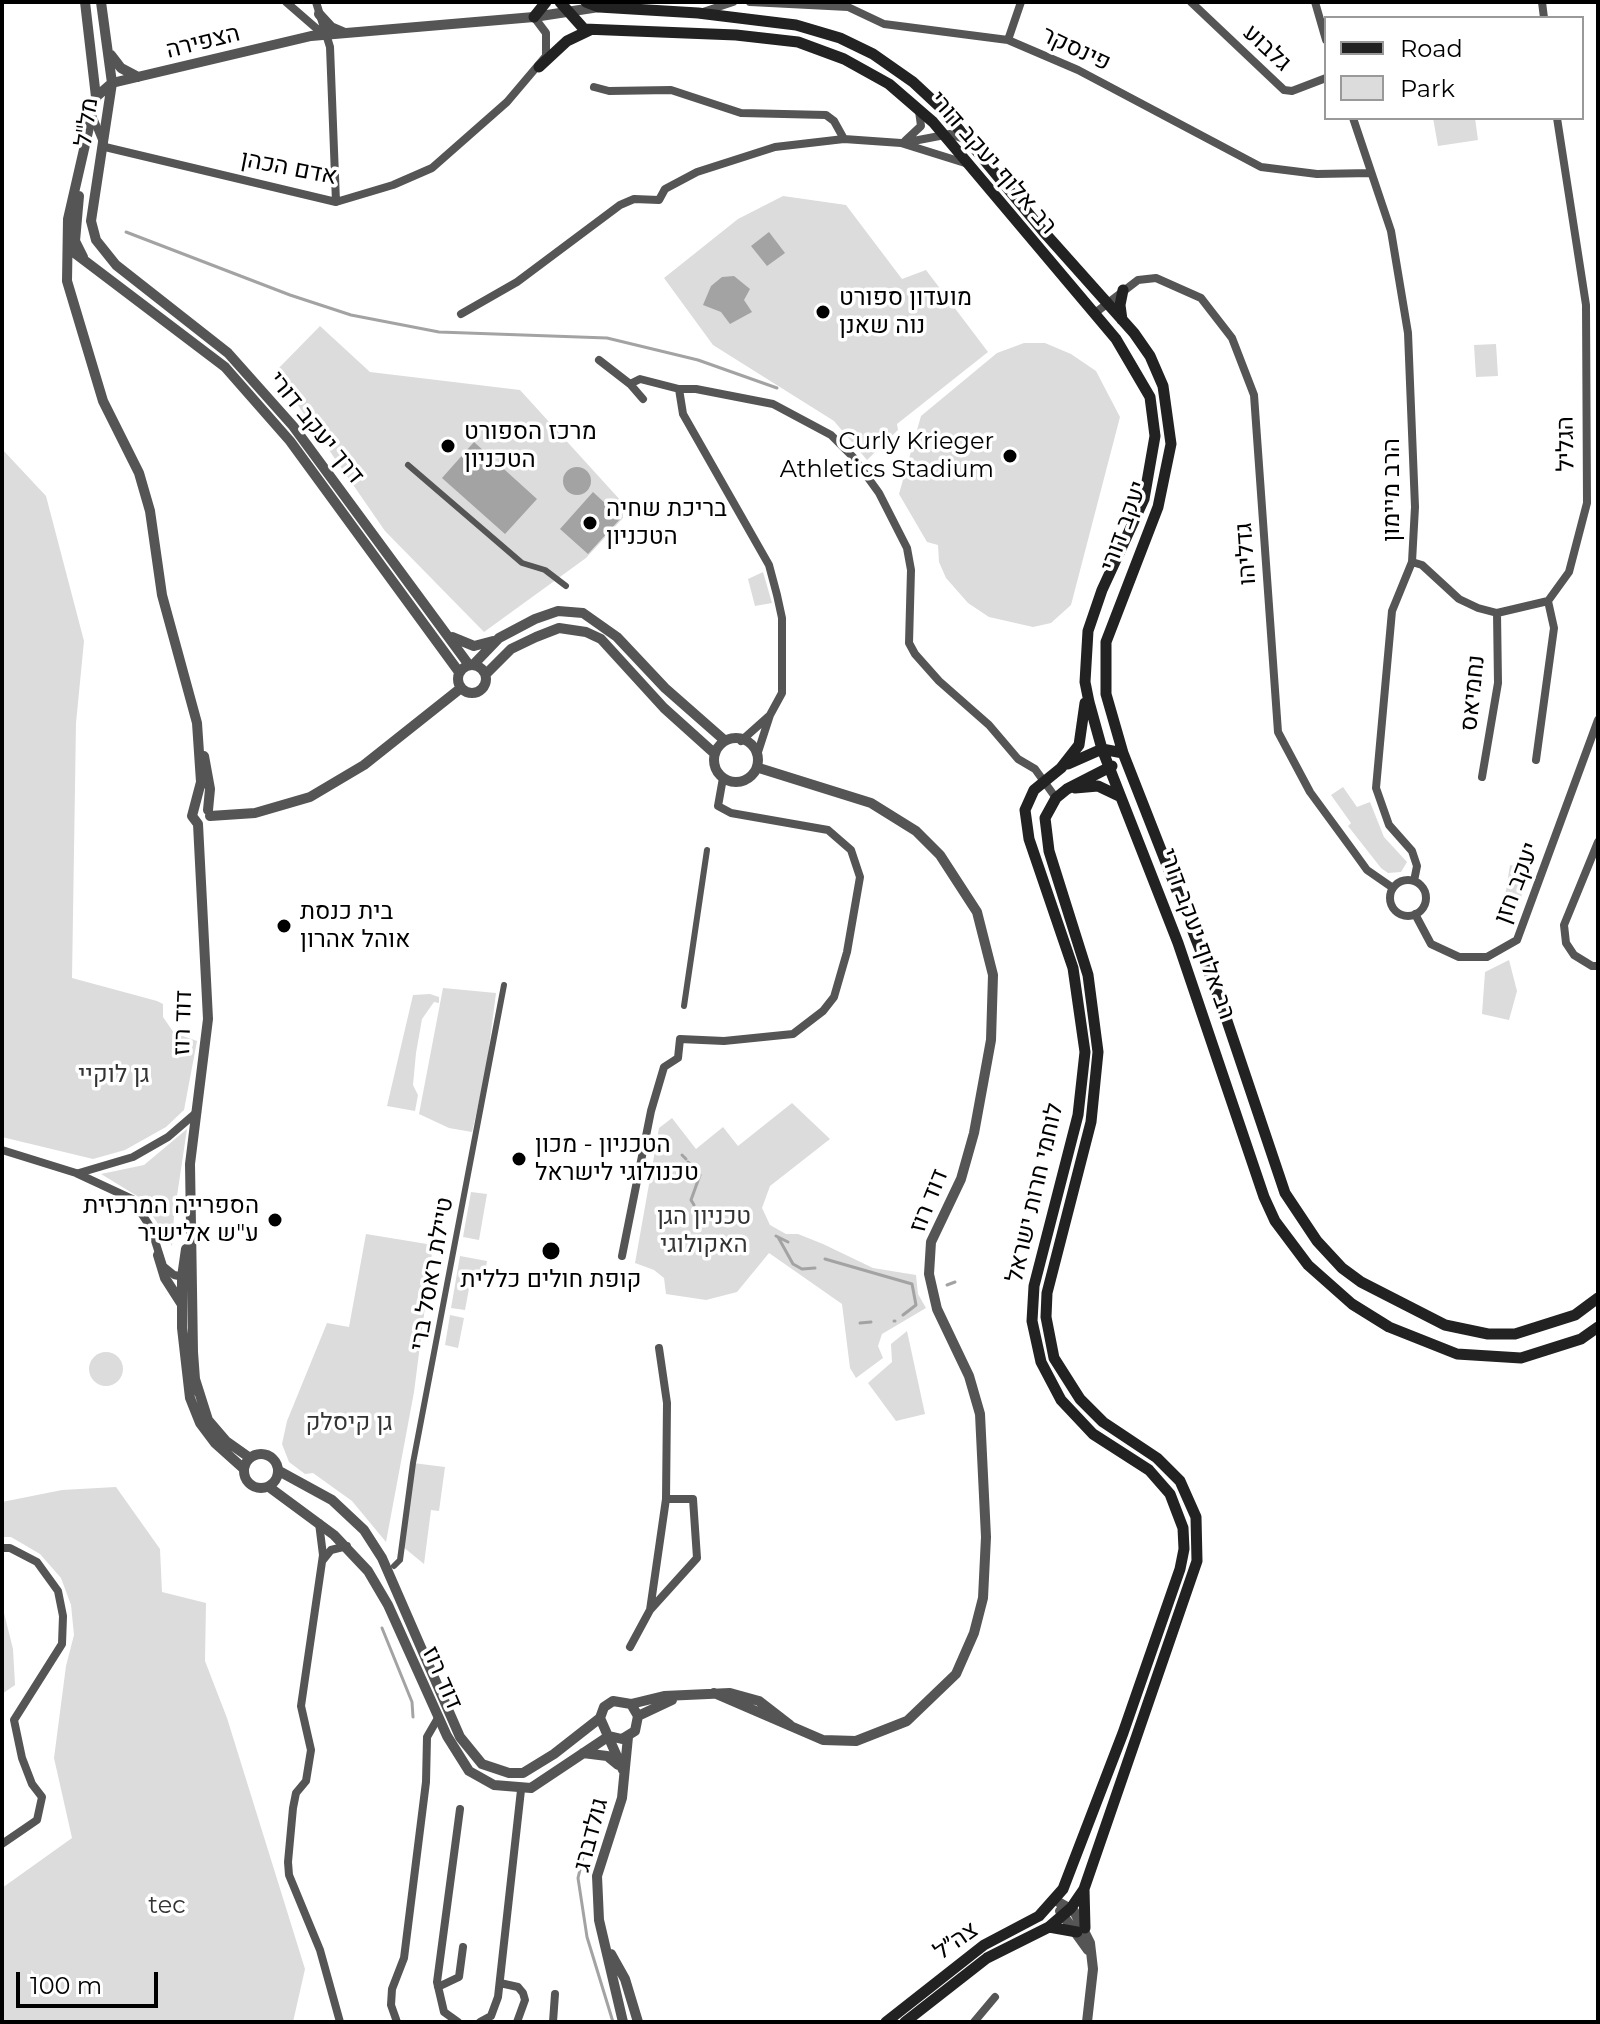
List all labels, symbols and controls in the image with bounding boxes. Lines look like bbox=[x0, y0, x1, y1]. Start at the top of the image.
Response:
legend bbox=[1324, 16, 1584, 120]
street label: הצפירה bbox=[163, 19, 243, 65]
street label: גלבוע bbox=[1237, 19, 1297, 77]
street label: פינסקר bbox=[1037, 21, 1115, 77]
text: Road bbox=[1400, 34, 1463, 63]
text: Park bbox=[1400, 74, 1455, 103]
street label: רב אלוף יעקב דורי bbox=[923, 86, 1063, 240]
street label: מל"ל bbox=[69, 96, 105, 148]
street label: אדם הכהן bbox=[238, 145, 340, 191]
place label: מועדון ספורט נוה שאנן bbox=[839, 284, 972, 340]
marker: מועדון ספורט נוה שאנן bbox=[814, 303, 832, 321]
street label: דרך יעקב דורי bbox=[262, 366, 370, 490]
street label: הגליל bbox=[1551, 416, 1581, 472]
place label: מרכז הספורט הטכניון bbox=[464, 418, 597, 474]
place label: Curly Krieger Athletics Stadium bbox=[780, 428, 994, 484]
marker: מרכז הספורט הטכניון bbox=[439, 437, 457, 455]
street label: הרב מיימון bbox=[1378, 438, 1406, 542]
marker: Curly Krieger Athletics Stadium bbox=[1001, 447, 1019, 465]
street label: יעקב דורי bbox=[1094, 477, 1154, 575]
place label: בריכת שחיה הטכניון bbox=[606, 495, 727, 551]
marker: בריכת שחיה הטכניון bbox=[581, 514, 599, 532]
street label: גדליהו bbox=[1229, 522, 1263, 586]
street label: נחמיאס bbox=[1455, 653, 1491, 733]
street label: יעקב חזן bbox=[1488, 838, 1546, 928]
street label: רב אלוף יעקב דורי bbox=[1153, 845, 1241, 1023]
place label: בית כנסת אוהל אהרון bbox=[300, 898, 410, 954]
marker: בית כנסת אוהל אהרון bbox=[275, 917, 293, 935]
street label: דוד רוז bbox=[167, 990, 199, 1056]
park label: גן לוקיי bbox=[78, 1061, 150, 1089]
street label: לוחמי חרות ישראל bbox=[1000, 1100, 1070, 1286]
place label: הטכניון - מכון טכנולוגי לישראל bbox=[535, 1131, 699, 1187]
marker: הטכניון - מכון טכנולוגי לישראל bbox=[510, 1150, 528, 1168]
street label: דוד רוז bbox=[903, 1165, 955, 1237]
place label: הספרייה המרכזית ע"ש אלישיר bbox=[83, 1192, 259, 1248]
street label: טיילת ראסל ברי bbox=[404, 1195, 460, 1353]
park label: טכניון הגן האקולוגי bbox=[657, 1203, 751, 1259]
marker: הספרייה המרכזית ע"ש אלישיר bbox=[266, 1211, 284, 1229]
marker: קופת חולים כללית bbox=[540, 1240, 562, 1262]
place label: קופת חולים כללית bbox=[461, 1266, 641, 1294]
park label: גן קיסלק bbox=[305, 1409, 393, 1437]
street label: דוד רוז bbox=[415, 1642, 469, 1714]
street label: גולדברג bbox=[567, 1795, 615, 1875]
park label: tec bbox=[148, 1892, 186, 1920]
street label: צה״ל bbox=[928, 1916, 984, 1966]
scale bar bbox=[20, 1956, 162, 2006]
text: 100 m bbox=[30, 1971, 102, 2000]

